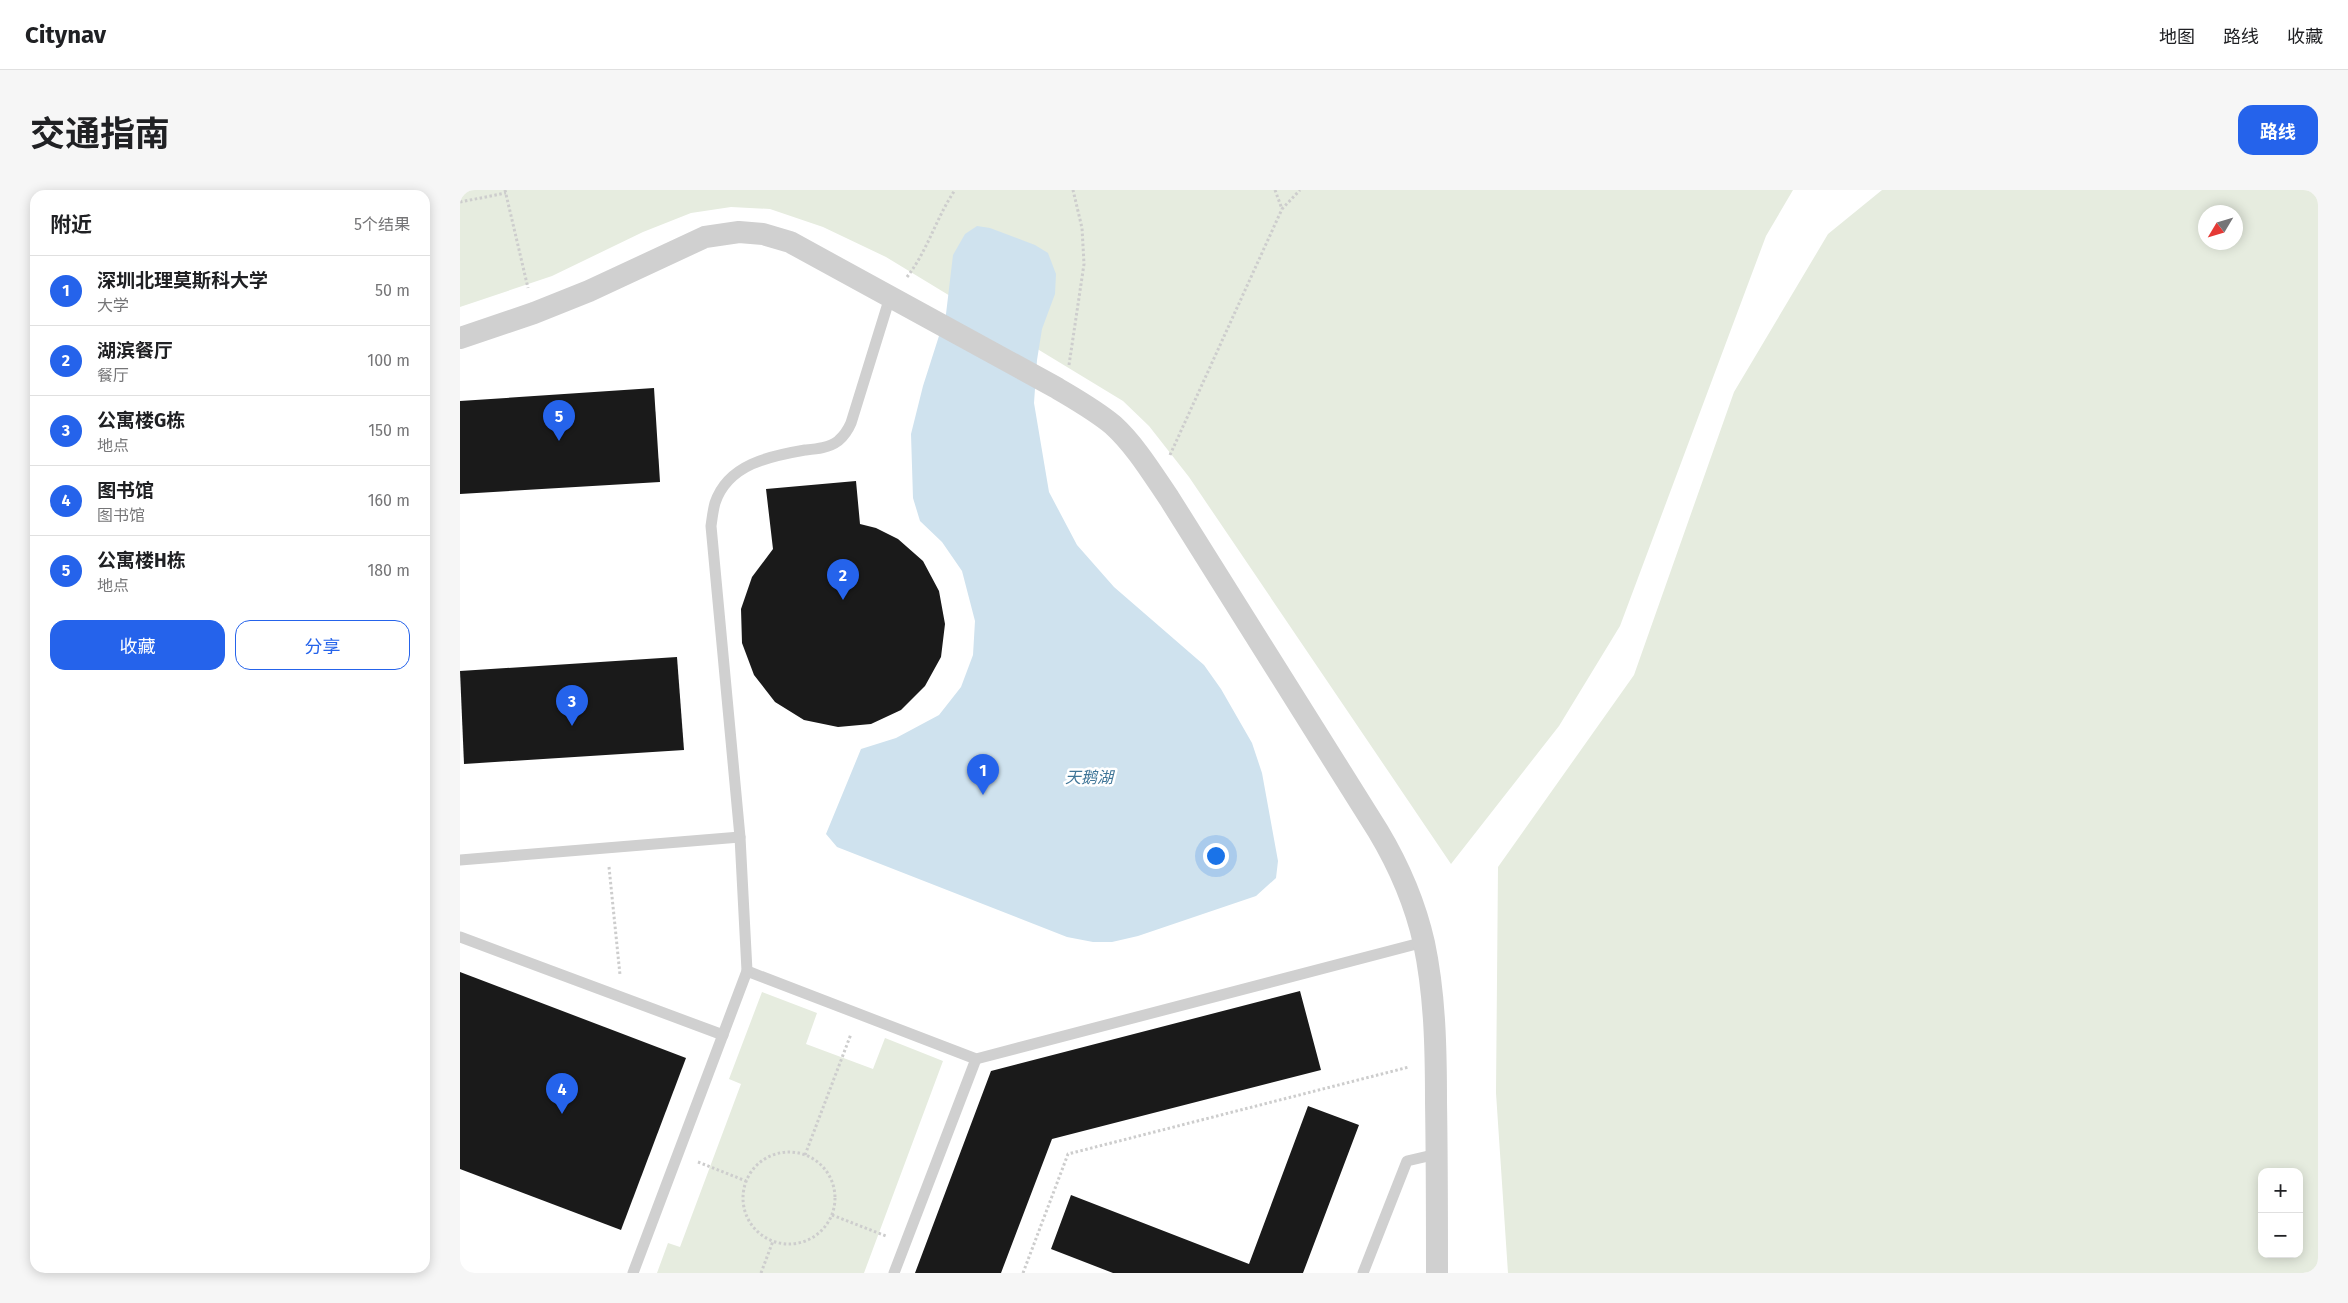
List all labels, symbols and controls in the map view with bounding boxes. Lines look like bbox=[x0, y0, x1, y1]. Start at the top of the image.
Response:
text: Citynav bbox=[25, 21, 106, 49]
text: 地图 bbox=[2159, 26, 2195, 48]
text: 路线 bbox=[2223, 26, 2259, 48]
text: 收藏 bbox=[2287, 26, 2323, 48]
button: 路线 bbox=[2238, 105, 2318, 155]
text: 交通指南 bbox=[30, 113, 170, 155]
north arrow bbox=[2198, 205, 2243, 250]
text: 附近 bbox=[50, 212, 92, 238]
text: 5个结果 bbox=[354, 215, 410, 234]
text: 深圳北理莫斯科大学 bbox=[97, 269, 268, 292]
text: 1 bbox=[62, 281, 70, 300]
text: 50 m bbox=[375, 281, 410, 300]
text: 大学 bbox=[97, 296, 129, 315]
text: 湖滨餐厅 bbox=[97, 339, 173, 362]
text: 2 bbox=[62, 351, 70, 370]
text: 100 m bbox=[367, 351, 410, 370]
text: 餐厅 bbox=[97, 366, 129, 385]
pin: 5 bbox=[543, 400, 575, 441]
text: 公寓楼G栋 bbox=[97, 409, 185, 432]
text: 3 bbox=[62, 421, 70, 440]
text: 150 m bbox=[368, 421, 410, 440]
text: 地点 bbox=[97, 436, 129, 455]
text: 图书馆 bbox=[97, 479, 154, 502]
text: 4 bbox=[61, 491, 71, 510]
text: 160 m bbox=[368, 491, 410, 510]
text: 图书馆 bbox=[97, 506, 145, 525]
text: 公寓楼H栋 bbox=[97, 549, 186, 572]
pin: 2 bbox=[827, 559, 859, 600]
text: 5 bbox=[62, 561, 70, 580]
text: 180 m bbox=[367, 561, 410, 580]
text: 地点 bbox=[97, 576, 129, 595]
button: 收藏 bbox=[50, 620, 225, 670]
button: 分享 bbox=[235, 620, 410, 670]
pin: 3 bbox=[556, 685, 588, 726]
pin: 1 bbox=[967, 754, 999, 795]
water label: 天鹅湖 bbox=[1065, 768, 1116, 787]
your location bbox=[1203, 843, 1229, 869]
pin: 4 bbox=[546, 1073, 578, 1114]
map controls bbox=[2258, 1168, 2303, 1258]
button: + bbox=[2258, 1168, 2303, 1213]
button: − bbox=[2258, 1213, 2303, 1258]

